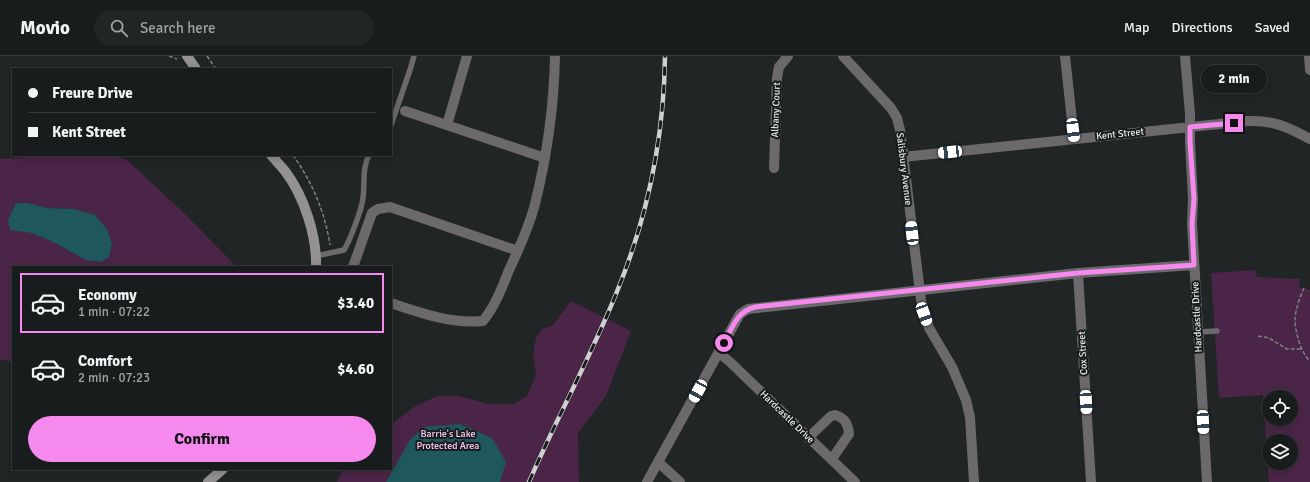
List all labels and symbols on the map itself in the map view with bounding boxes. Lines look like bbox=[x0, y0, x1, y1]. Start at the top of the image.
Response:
callout: 2 min bbox=[1201, 65, 1267, 93]
street label: Albany Court bbox=[769, 82, 783, 138]
route end bbox=[1225, 114, 1243, 132]
car bbox=[1066, 117, 1080, 143]
street label: Kent Street bbox=[1095, 125, 1145, 142]
street label: Salisbury Avenue bbox=[894, 132, 914, 206]
car bbox=[937, 145, 963, 159]
car bbox=[905, 220, 919, 246]
street label: Hardcastle Drive bbox=[1189, 281, 1205, 353]
car bbox=[914, 301, 934, 327]
street label: Cox Street bbox=[1076, 330, 1090, 375]
route start bbox=[715, 334, 733, 352]
car bbox=[687, 378, 709, 404]
street label: Hardcastle Drive bbox=[757, 388, 817, 446]
car bbox=[1079, 390, 1093, 414]
car bbox=[1196, 410, 1210, 434]
park label: Barrie's Lake Protected Area bbox=[417, 428, 479, 452]

